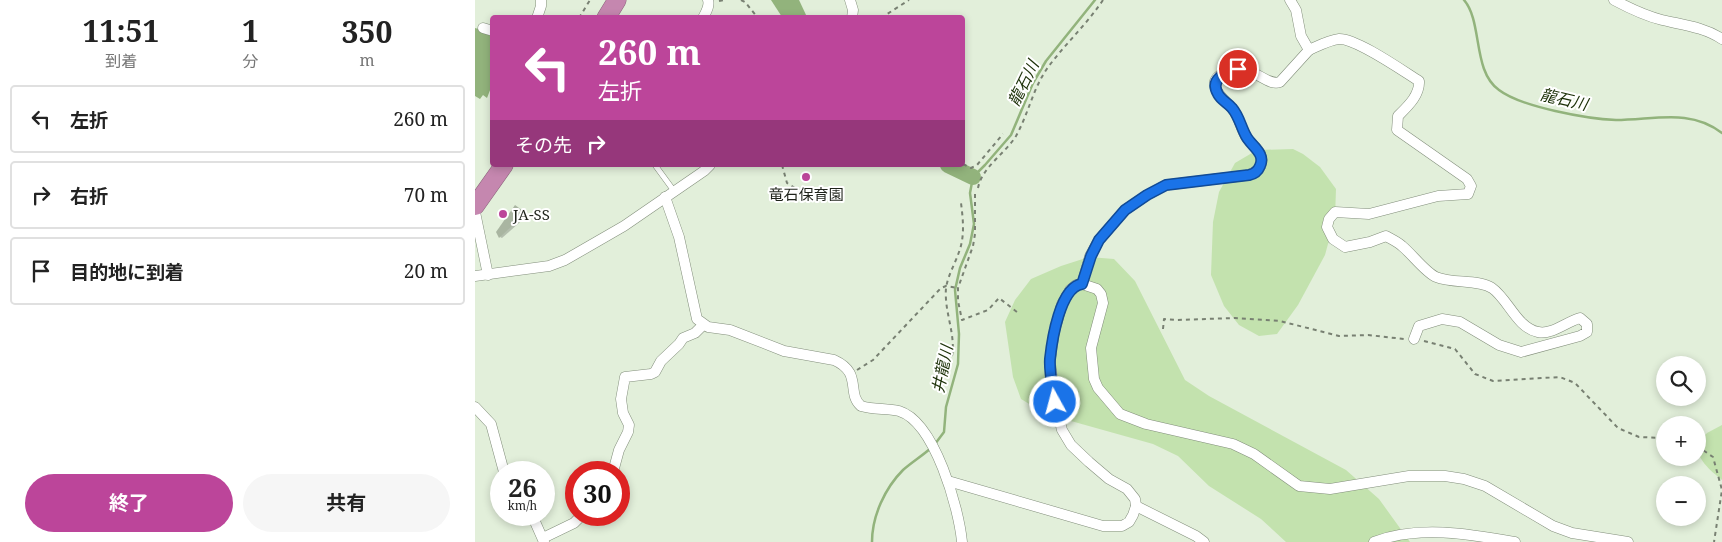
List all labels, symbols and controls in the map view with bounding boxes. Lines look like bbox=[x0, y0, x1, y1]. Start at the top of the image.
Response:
text: 11:51 bbox=[83, 10, 159, 51]
text: 1 bbox=[242, 10, 259, 51]
text: 350 bbox=[342, 11, 392, 52]
text: 260 m bbox=[598, 28, 701, 75]
icon: left bbox=[515, 35, 580, 100]
pin bbox=[1217, 48, 1259, 90]
text: m bbox=[359, 49, 375, 71]
text: 到着 bbox=[105, 50, 137, 72]
text: 分 bbox=[243, 50, 259, 72]
water label: 龍石川 bbox=[1003, 55, 1044, 109]
icon: arrive bbox=[1224, 55, 1252, 83]
text: 左折 bbox=[598, 75, 642, 105]
water label: 龍石川 bbox=[1538, 83, 1592, 116]
icon: left bbox=[27, 105, 55, 133]
text: 260 m bbox=[393, 106, 448, 132]
text: 左折 bbox=[70, 107, 108, 133]
icon: right bbox=[582, 130, 610, 158]
text: その先 bbox=[515, 132, 572, 158]
marker: 竜石保育園 bbox=[800, 171, 812, 183]
icon: right bbox=[27, 181, 55, 209]
text: 70 m bbox=[404, 182, 448, 208]
text: 右折 bbox=[70, 183, 108, 209]
place label: 竜石保育園 bbox=[768, 184, 844, 204]
place label: JA-SS bbox=[512, 204, 550, 224]
marker: JA-SS bbox=[497, 208, 509, 220]
icon: arrive bbox=[27, 257, 55, 285]
text: 20 m bbox=[404, 258, 448, 284]
text: 目的地に到着 bbox=[70, 259, 184, 285]
water label: 井龍川 bbox=[927, 341, 958, 395]
map controls bbox=[1656, 356, 1706, 526]
button: search bbox=[1656, 356, 1706, 406]
position arrow bbox=[1028, 375, 1080, 427]
button: + bbox=[1656, 416, 1706, 466]
speed limit sign: 30 bbox=[565, 461, 630, 526]
text: 26 bbox=[508, 470, 537, 504]
button: 終了 bbox=[25, 474, 233, 532]
button: 共有 bbox=[243, 474, 450, 532]
button: − bbox=[1656, 476, 1706, 526]
text: km/h bbox=[508, 497, 537, 514]

